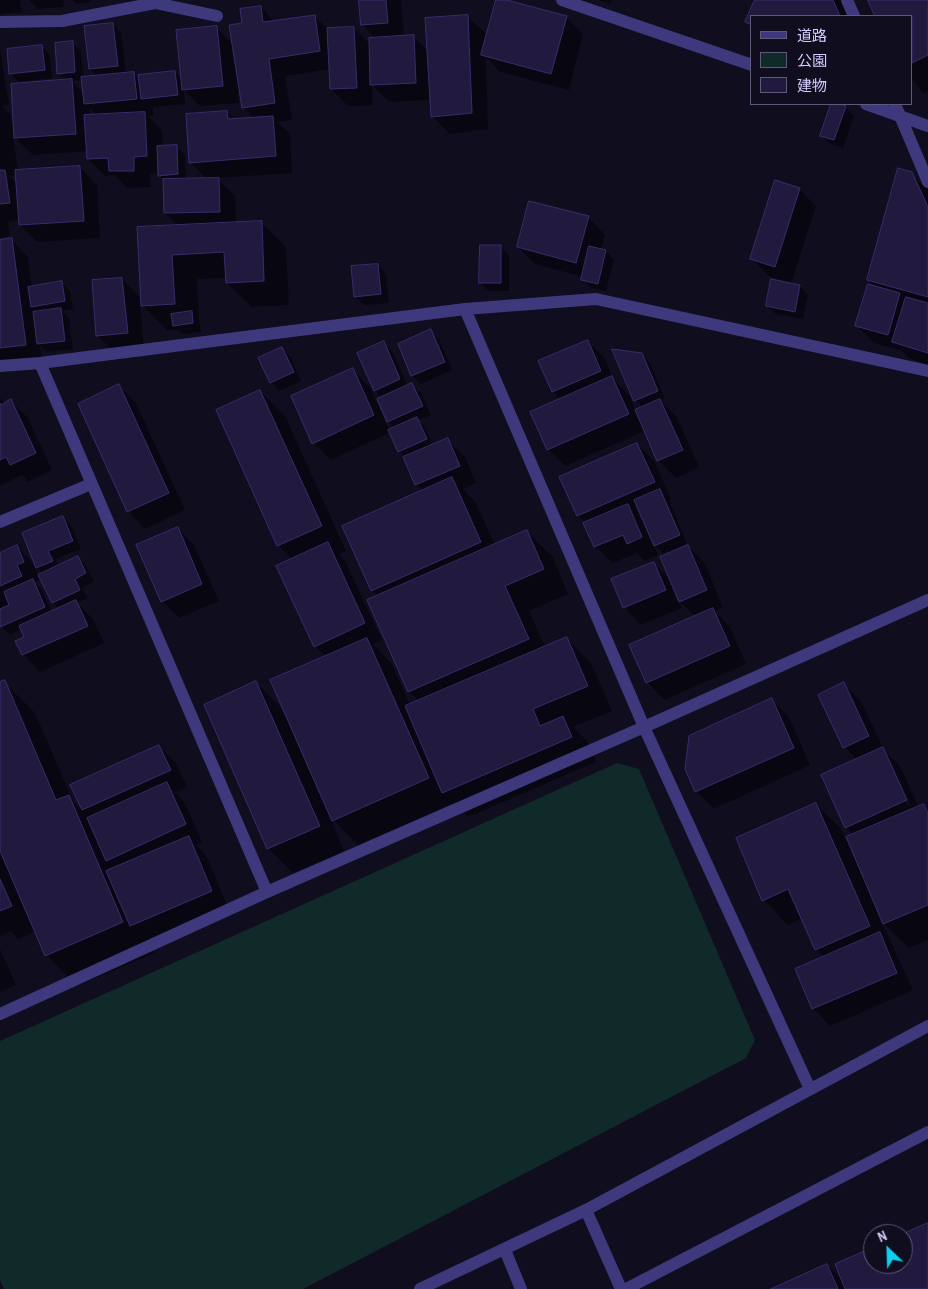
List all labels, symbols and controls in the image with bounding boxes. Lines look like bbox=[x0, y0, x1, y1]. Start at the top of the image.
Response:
legend bbox=[750, 15, 913, 105]
text: 道路 bbox=[797, 25, 827, 46]
text: 公園 bbox=[797, 50, 827, 71]
text: 建物 bbox=[797, 75, 827, 96]
north arrow bbox=[863, 1224, 913, 1274]
text: N bbox=[875, 1226, 890, 1246]

